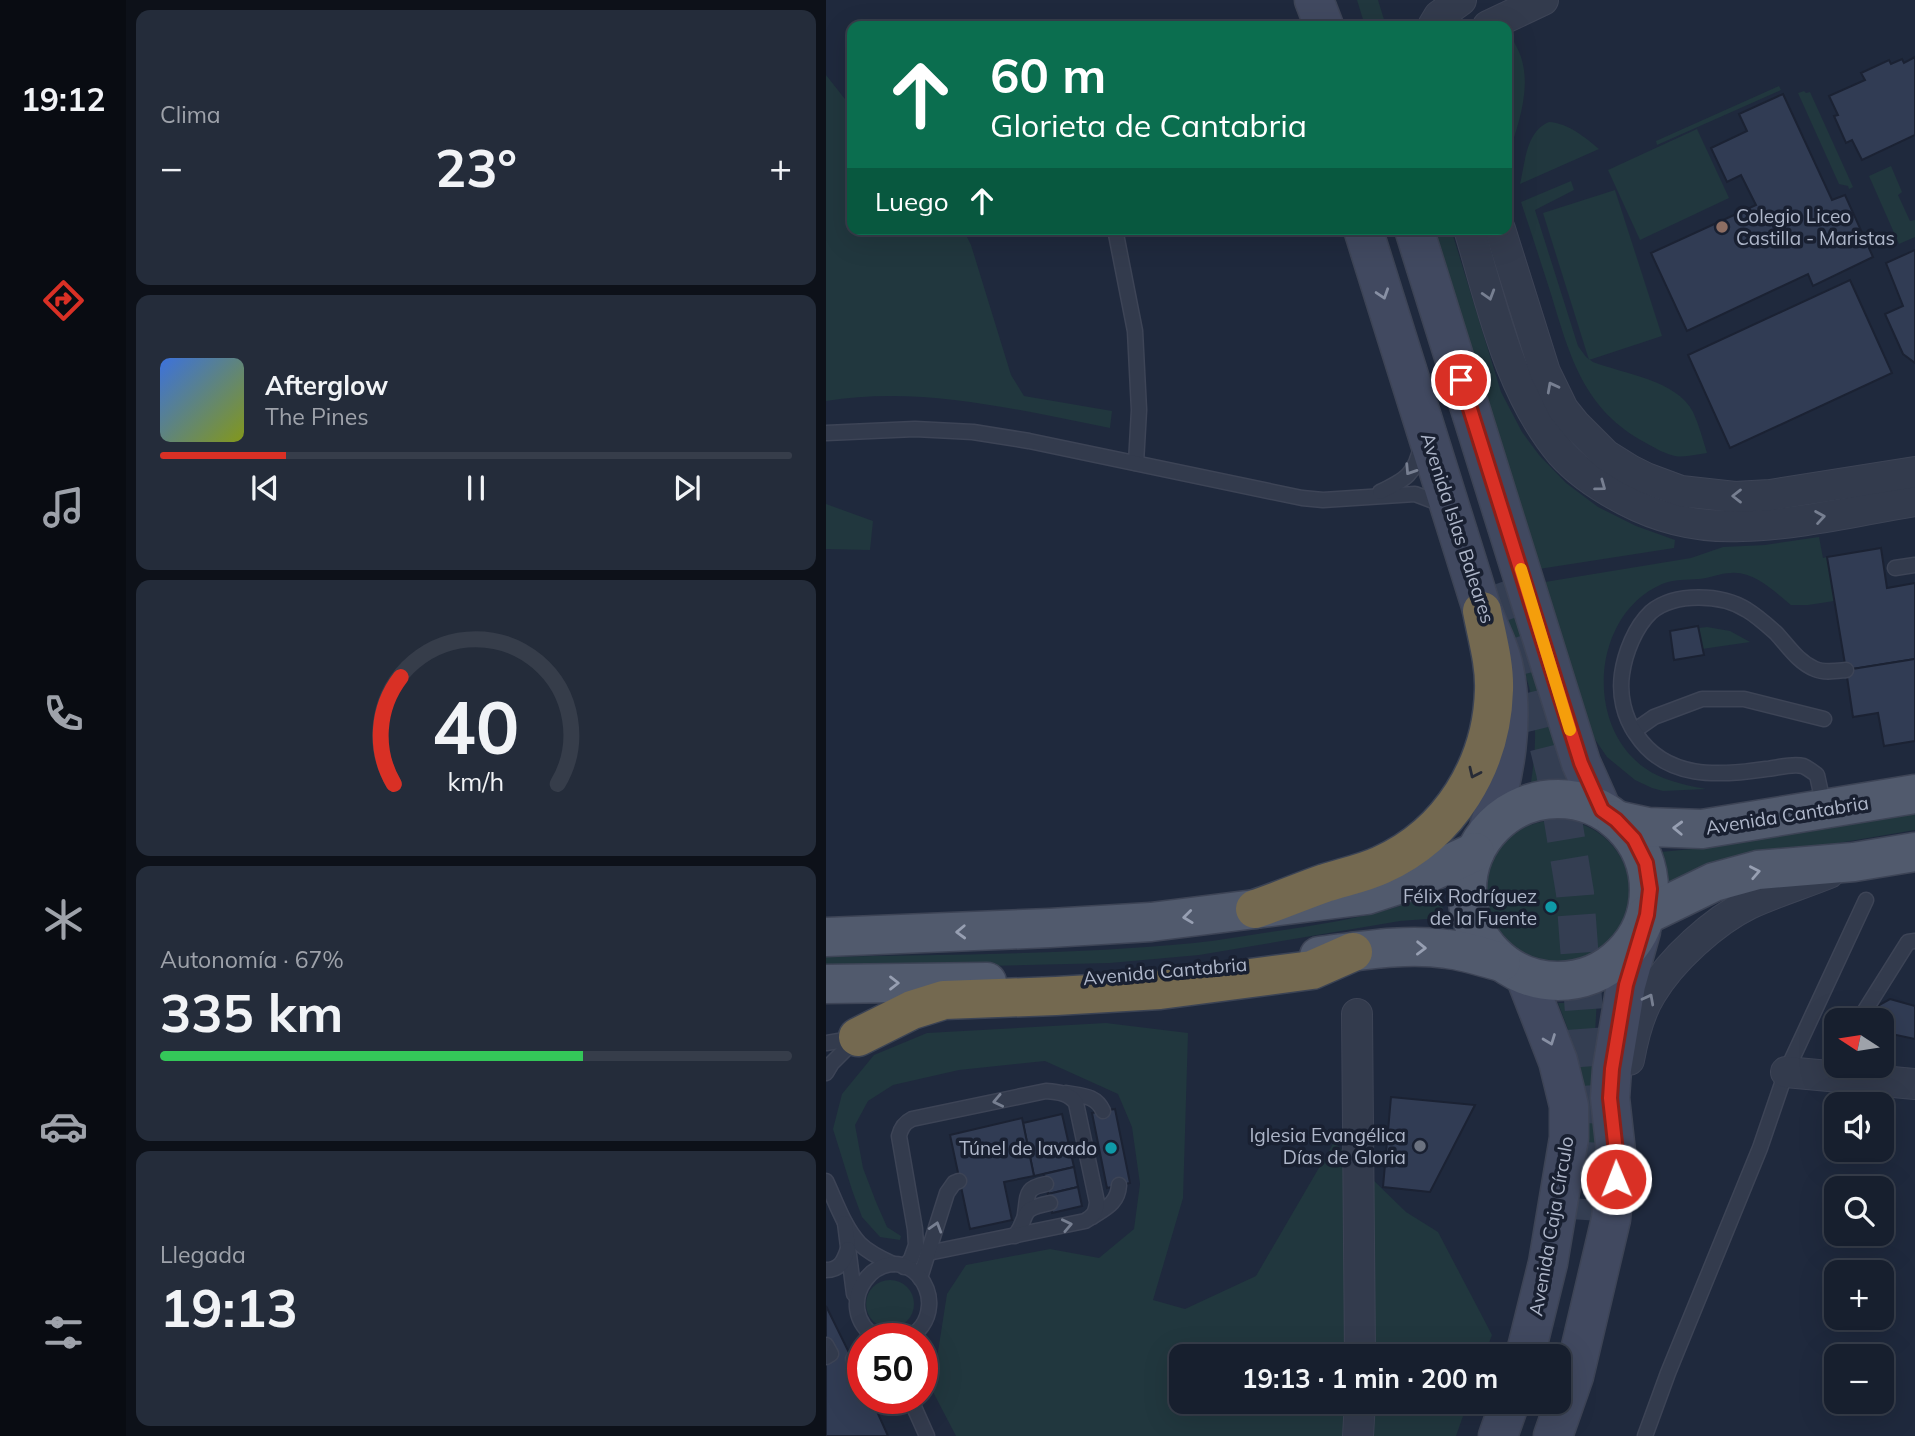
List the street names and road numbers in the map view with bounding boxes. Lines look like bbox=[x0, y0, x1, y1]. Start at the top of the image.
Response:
street label: Avenida Islas Baleares bbox=[1416, 430, 1500, 626]
street label: Avenida Cantabria bbox=[1704, 790, 1870, 840]
street label: Avenida Cantabria bbox=[1082, 952, 1248, 990]
street label: Avenida Caja Círculo bbox=[1523, 1134, 1579, 1318]

